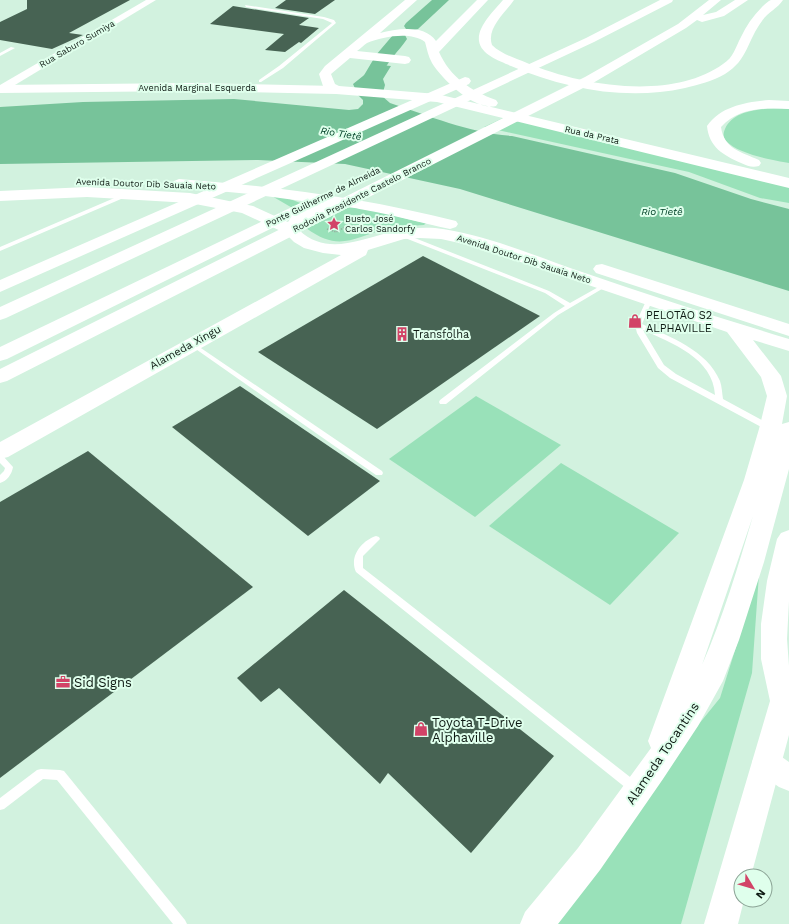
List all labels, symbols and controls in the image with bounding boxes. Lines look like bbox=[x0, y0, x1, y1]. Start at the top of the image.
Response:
street label: Rua Saburo Sumiya bbox=[38, 18, 116, 70]
street label: Avenida Marginal Esquerda bbox=[138, 83, 256, 93]
street label: Rua da Prata bbox=[564, 124, 620, 146]
water label: Rio Tietê bbox=[320, 125, 363, 142]
street label: Rodovia Presidente Castelo Branco bbox=[291, 156, 433, 234]
street label: Ponte Guilherme de Almeida bbox=[264, 165, 382, 229]
street label: Avenida Doutor Dib Sauaia Neto bbox=[76, 177, 216, 191]
water label: Rio Tietê bbox=[641, 206, 683, 217]
place label: Busto José Carlos Sandorfy bbox=[345, 214, 416, 234]
place icon: Busto José Carlos Sandorfy bbox=[326, 216, 342, 232]
street label: Avenida Doutor Dib Sauaia Neto bbox=[456, 233, 592, 285]
place label: PELOTÃO S2 ALPHAVILLE bbox=[646, 309, 712, 335]
shop icon: PELOTÃO S2 ALPHAVILLE bbox=[627, 313, 643, 329]
street label: Alameda Xingu bbox=[147, 323, 223, 372]
building icon: Transfolha bbox=[394, 326, 410, 342]
place label: Transfolha bbox=[413, 328, 469, 341]
office icon: Sid Signs bbox=[55, 674, 71, 690]
place label: Sid Signs bbox=[74, 675, 132, 690]
street label: Alameda Tocantins bbox=[623, 699, 702, 807]
place label: Toyota T-Drive Alphaville bbox=[432, 715, 523, 745]
shop icon: Toyota T-Drive Alphaville bbox=[413, 721, 429, 737]
north arrow bbox=[733, 868, 773, 908]
text: N bbox=[753, 887, 768, 901]

